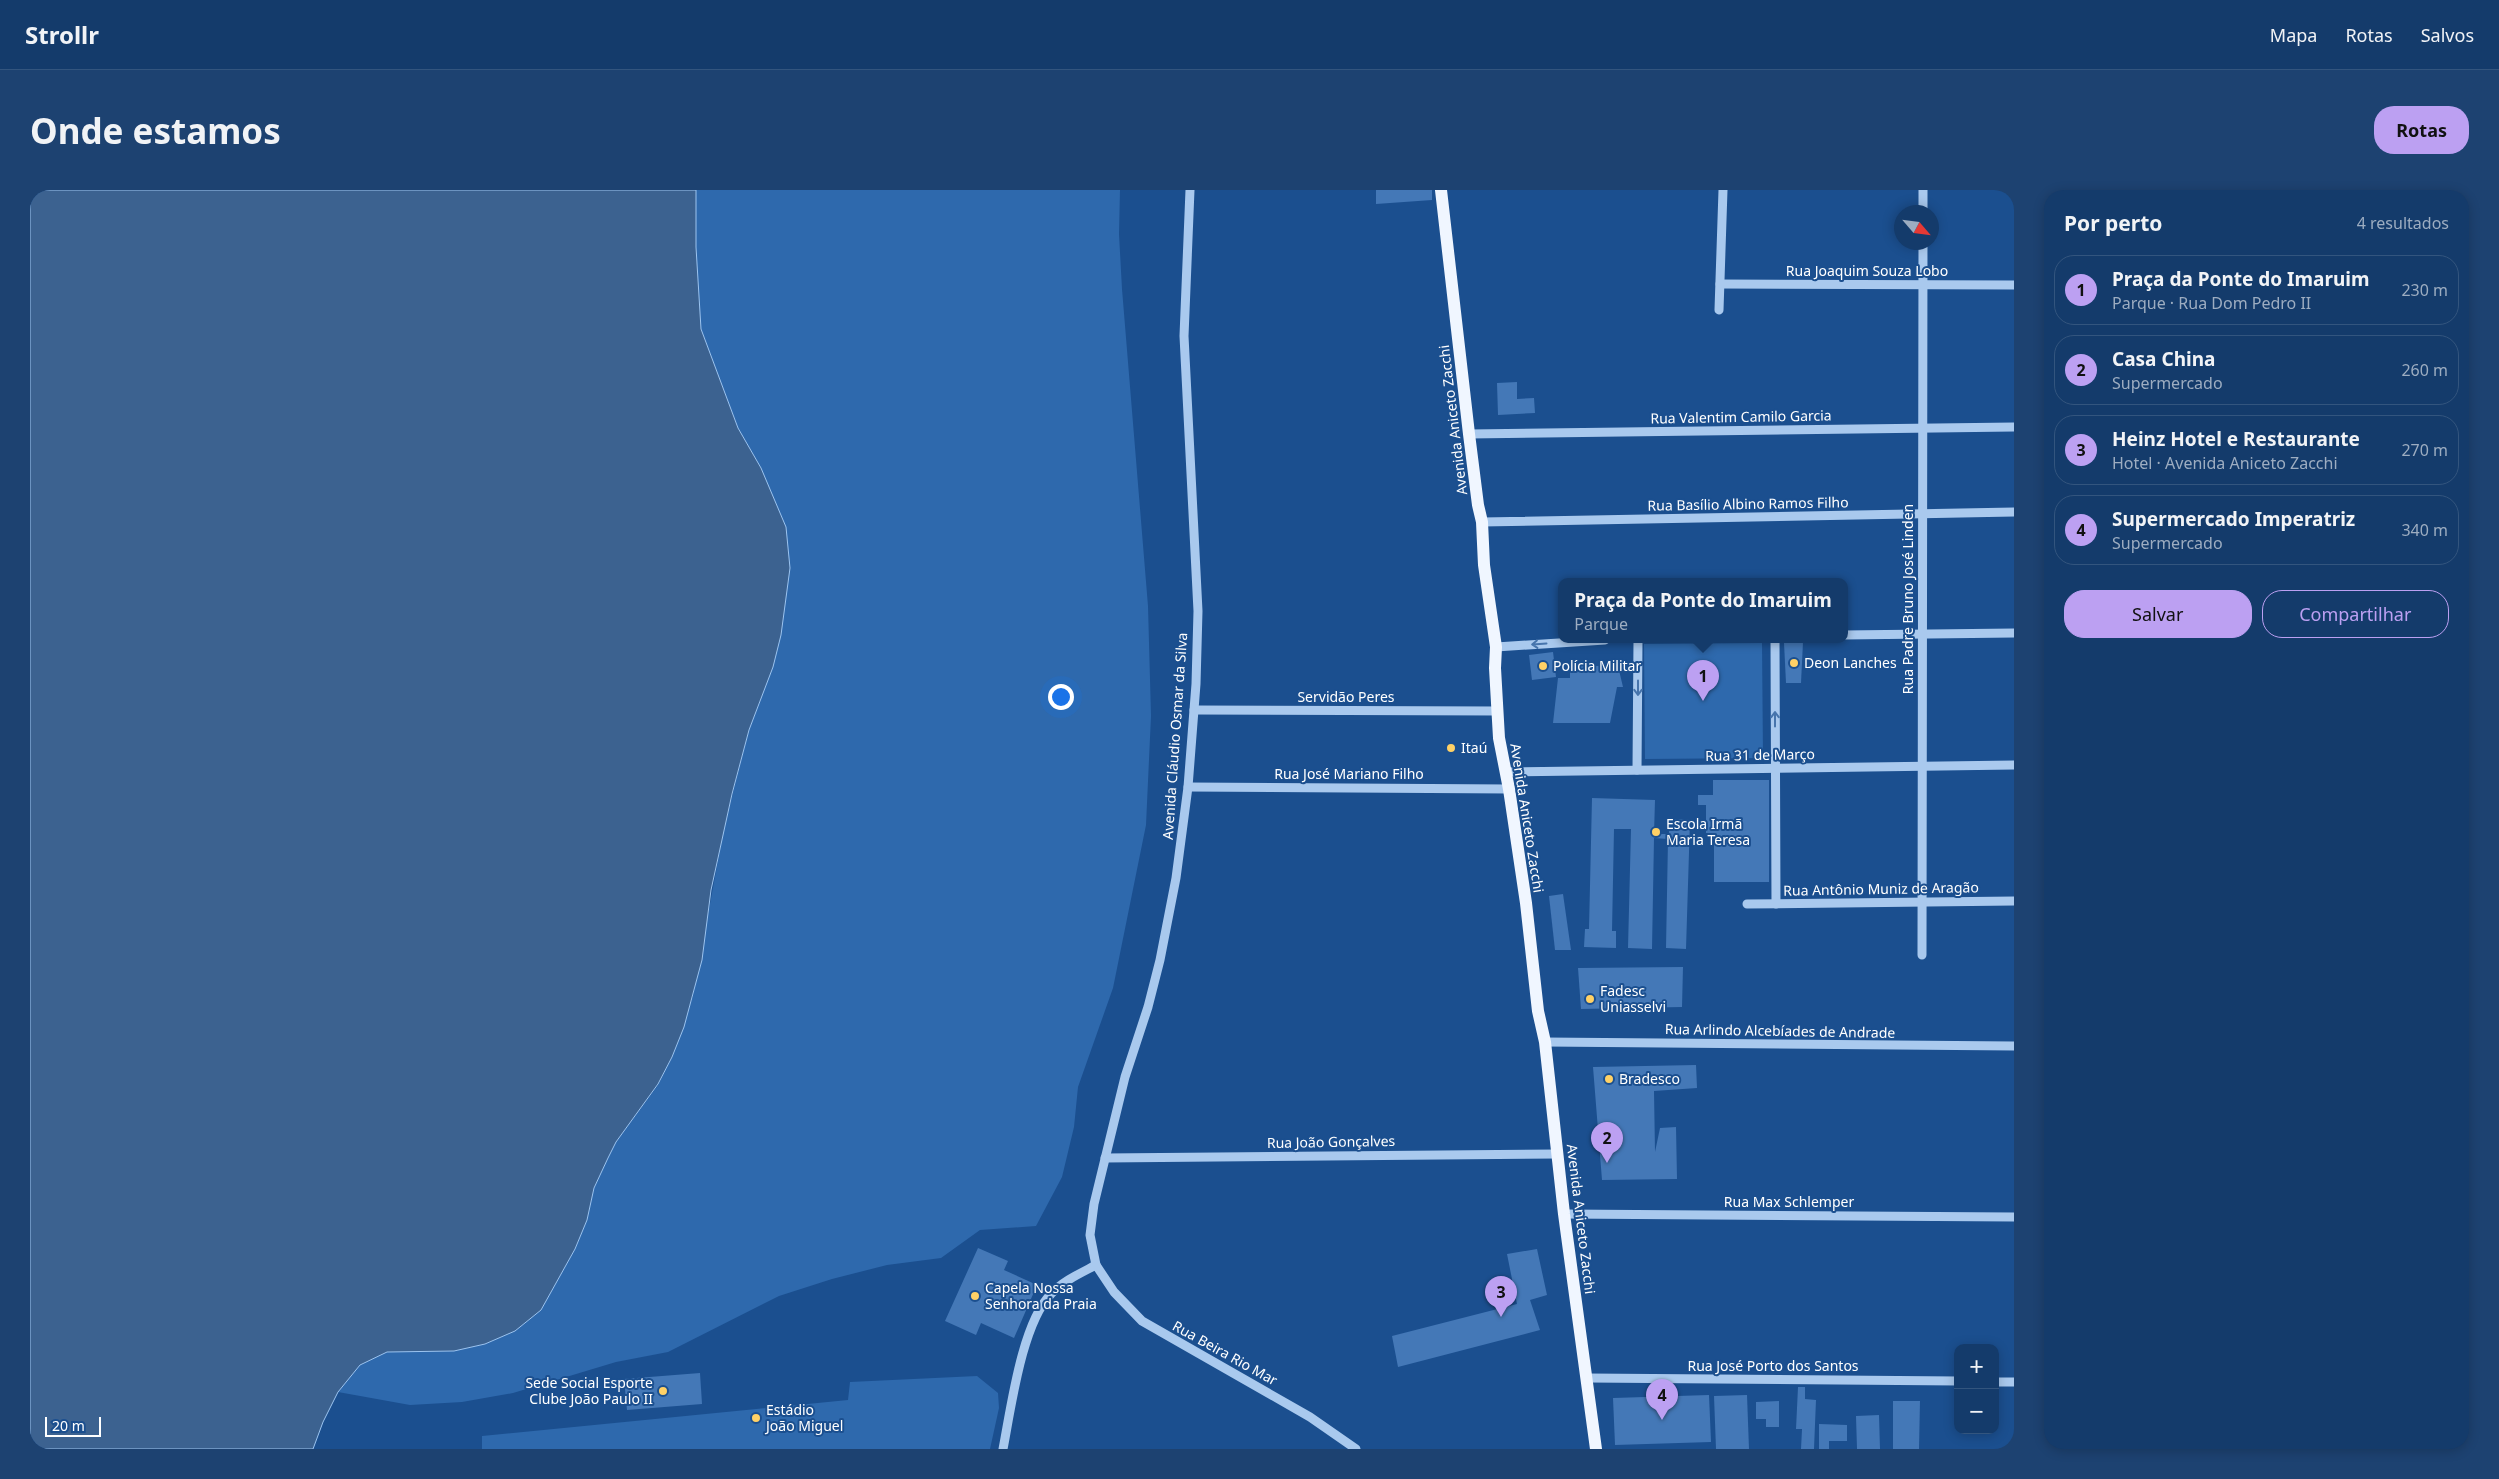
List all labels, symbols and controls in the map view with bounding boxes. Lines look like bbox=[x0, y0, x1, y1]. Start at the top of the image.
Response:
text: Strollr bbox=[25, 18, 99, 51]
text: Mapa bbox=[2270, 23, 2317, 47]
text: Rotas bbox=[2345, 23, 2393, 47]
text: Salvos bbox=[2421, 23, 2474, 47]
button: Rotas bbox=[2374, 106, 2469, 154]
text: Onde estamos bbox=[30, 107, 281, 154]
north arrow bbox=[1894, 205, 1939, 250]
text: Por perto bbox=[2064, 209, 2162, 237]
text: 4 resultados bbox=[2357, 212, 2449, 234]
street label: Rua Joaquim Souza Lobo bbox=[1786, 261, 1948, 280]
text: Praça da Ponte do Imaruim bbox=[2112, 266, 2369, 292]
text: 1 bbox=[2076, 279, 2086, 301]
text: 230 m bbox=[2401, 279, 2448, 301]
text: Parque · Rua Dom Pedro II bbox=[2112, 292, 2311, 314]
street label: Avenida Aniceto Zacchi bbox=[1434, 344, 1471, 496]
text: Casa China bbox=[2112, 346, 2215, 372]
text: 2 bbox=[2076, 359, 2086, 381]
text: 260 m bbox=[2401, 359, 2448, 381]
text: Supermercado bbox=[2112, 372, 2223, 394]
street label: Rua Valentim Camilo Garcia bbox=[1650, 405, 1832, 428]
text: Heinz Hotel e Restaurante bbox=[2112, 426, 2360, 452]
text: 3 bbox=[2076, 439, 2086, 461]
text: 270 m bbox=[2401, 439, 2448, 461]
text: Hotel · Avenida Aniceto Zacchi bbox=[2112, 452, 2338, 474]
street label: Rua Basílio Albino Ramos Filho bbox=[1647, 492, 1849, 515]
street label: Rua Padre Bruno José Linden bbox=[1898, 504, 1917, 694]
text: Supermercado Imperatriz bbox=[2112, 506, 2355, 532]
text: 4 bbox=[2076, 519, 2086, 541]
text: 340 m bbox=[2401, 519, 2448, 541]
text: Supermercado bbox=[2112, 532, 2223, 554]
popup bbox=[1558, 578, 1848, 643]
text: Praça da Ponte do Imaruim bbox=[1574, 587, 1832, 613]
button: Salvar bbox=[2064, 590, 2252, 638]
button: Compartilhar bbox=[2262, 590, 2449, 638]
text: Parque bbox=[1574, 613, 1628, 635]
street label: Avenida Cláudio Osmar da Silva bbox=[1158, 632, 1191, 840]
one-way arrow bbox=[1531, 640, 1547, 649]
place label: Deon Lanches bbox=[1804, 653, 1897, 672]
place label: Polícia Militar bbox=[1553, 656, 1641, 675]
marker: Deon Lanches bbox=[1788, 657, 1800, 669]
marker: Polícia Militar bbox=[1537, 660, 1549, 672]
pin: 1 bbox=[1687, 660, 1719, 701]
one-way arrow bbox=[1633, 680, 1643, 696]
your location bbox=[1048, 684, 1074, 710]
street label: Servidão Peres bbox=[1297, 687, 1395, 706]
one-way arrow bbox=[1770, 711, 1780, 728]
place label: Itaú bbox=[1461, 738, 1487, 757]
marker: Itaú bbox=[1445, 742, 1457, 754]
street label: Avenida Aniceto Zacchi bbox=[1506, 742, 1549, 894]
street label: Rua 31 de Março bbox=[1705, 744, 1815, 765]
street label: Rua José Mariano Filho bbox=[1274, 764, 1424, 783]
place label: Escola Irmã Maria Teresa bbox=[1666, 814, 1750, 849]
marker: Escola Irmã Maria Teresa bbox=[1650, 826, 1662, 838]
street label: Rua Antônio Muniz de Aragão bbox=[1783, 877, 1979, 900]
place label: Fadesc Uniasselvi bbox=[1600, 981, 1666, 1016]
marker: Fadesc Uniasselvi bbox=[1584, 993, 1596, 1005]
street label: Rua Arlindo Alcebíades de Andrade bbox=[1665, 1019, 1896, 1042]
place label: Bradesco bbox=[1619, 1069, 1680, 1088]
marker: Bradesco bbox=[1603, 1073, 1615, 1085]
pin: 2 bbox=[1591, 1122, 1623, 1163]
street label: Rua João Gonçalves bbox=[1267, 1131, 1396, 1152]
street label: Avenida Aniceto Zacchi bbox=[1563, 1143, 1600, 1295]
street label: Rua Max Schlemper bbox=[1724, 1192, 1854, 1211]
pin: 3 bbox=[1485, 1276, 1517, 1317]
place label: Capela Nossa Senhora da Praia bbox=[985, 1278, 1097, 1313]
marker: Capela Nossa Senhora da Praia bbox=[969, 1290, 981, 1302]
street label: Rua Beira Rio Mar bbox=[1169, 1316, 1281, 1389]
map controls bbox=[1954, 1344, 1999, 1434]
button: + bbox=[1954, 1344, 1999, 1389]
street label: Rua José Porto dos Santos bbox=[1687, 1356, 1859, 1375]
place label: Sede Social Esporte Clube João Paulo II bbox=[525, 1373, 653, 1408]
pin: 4 bbox=[1646, 1379, 1678, 1420]
marker: Sede Social Esporte Clube João Paulo II bbox=[657, 1385, 669, 1397]
button: − bbox=[1954, 1389, 1999, 1434]
place label: Estádio João Miguel bbox=[764, 1400, 843, 1435]
marker: Estádio João Miguel bbox=[750, 1412, 762, 1424]
scale bar bbox=[45, 1414, 101, 1437]
text: 20 m bbox=[52, 1416, 85, 1435]

